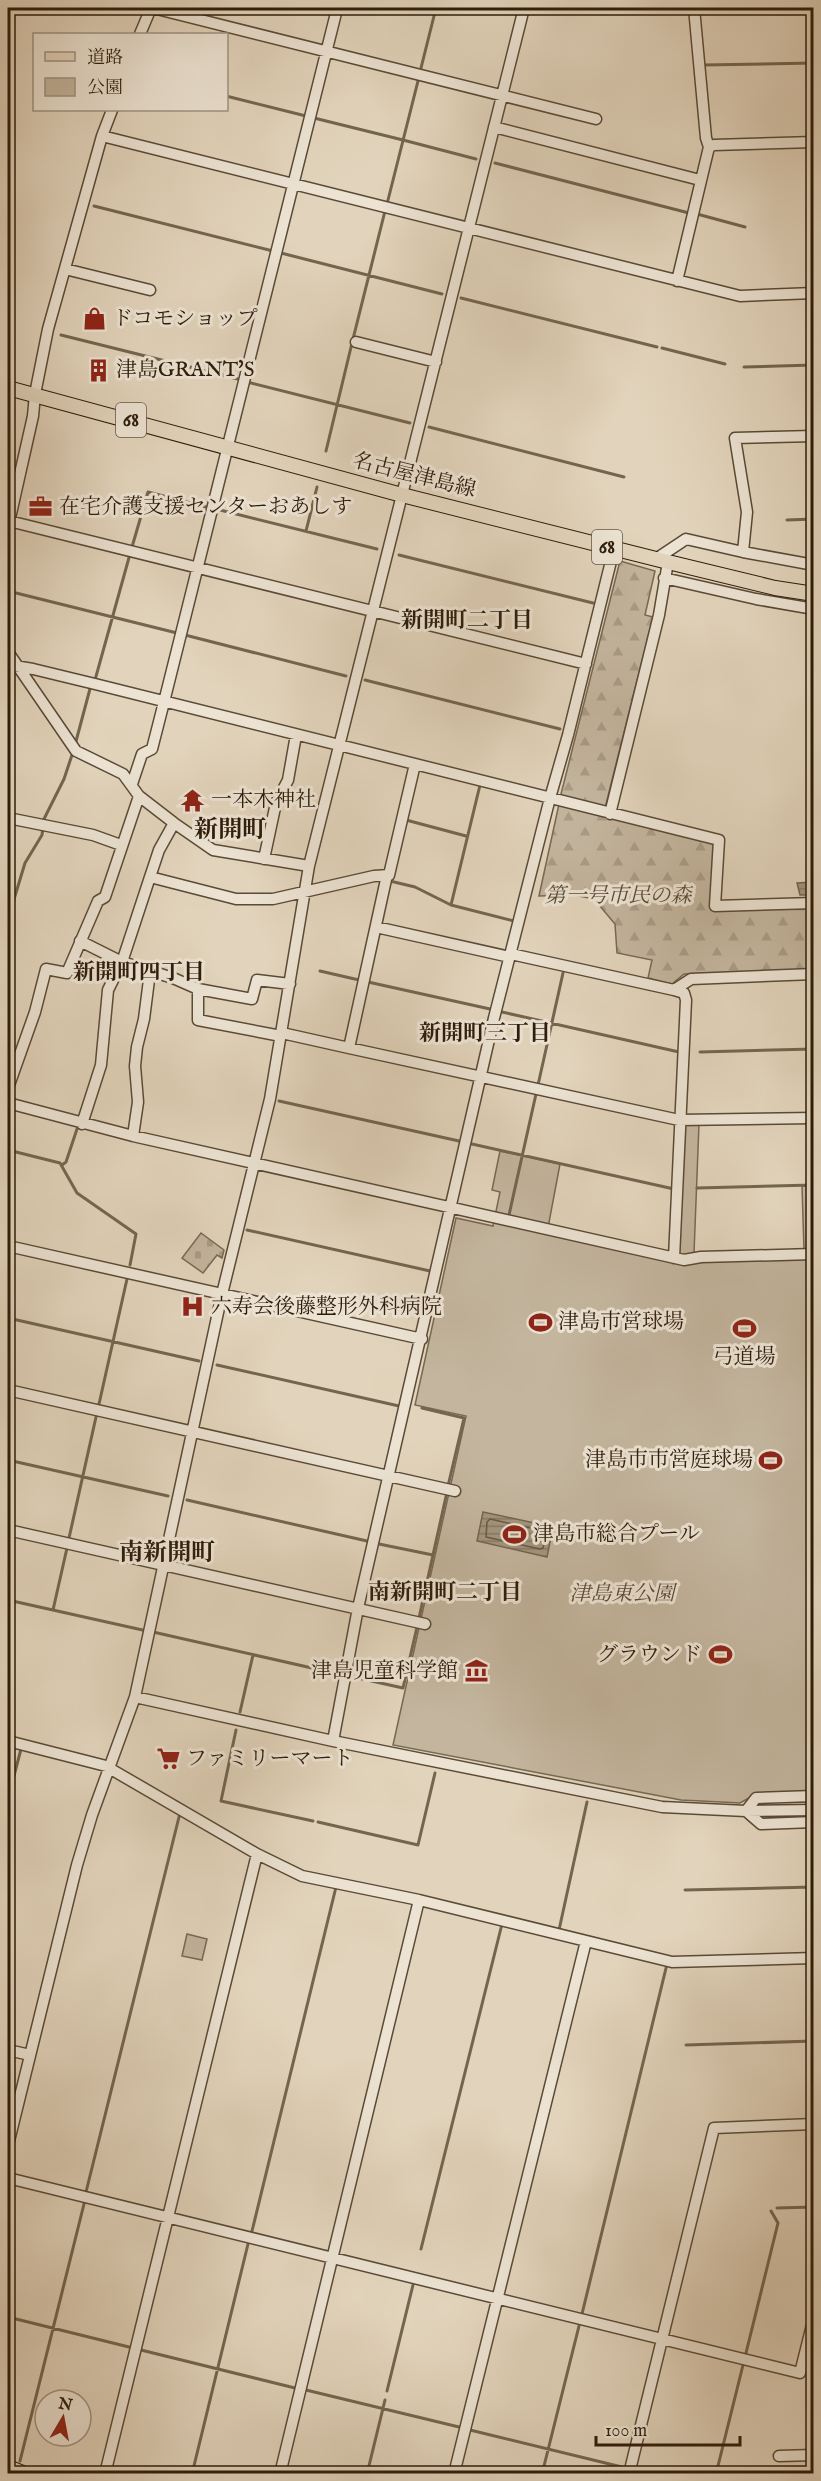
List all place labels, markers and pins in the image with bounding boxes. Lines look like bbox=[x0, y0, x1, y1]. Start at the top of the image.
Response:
shop icon: ドコモショップ bbox=[81, 306, 107, 332]
place label: ドコモショップ bbox=[112, 306, 258, 333]
building icon: 津島GRANT'S bbox=[85, 357, 111, 383]
place label: 津島GRANT'S bbox=[116, 357, 255, 384]
office icon: 在宅介護支援センターおあしす bbox=[28, 494, 54, 520]
place label: 在宅介護支援センターおあしす bbox=[59, 494, 352, 521]
temple icon: 一本木神社 bbox=[180, 787, 206, 813]
place label: 一本木神社 bbox=[211, 787, 316, 814]
hospital icon: 六寿会後藤整形外科病院 bbox=[180, 1294, 206, 1320]
place label: 六寿会後藤整形外科病院 bbox=[211, 1294, 442, 1321]
sports icon: 津島市営球場 bbox=[527, 1309, 553, 1335]
place label: 津島市営球場 bbox=[558, 1309, 684, 1336]
sports icon: 弓道場 bbox=[731, 1316, 757, 1342]
place label: 弓道場 bbox=[713, 1344, 776, 1371]
place label: 津島市市営庭球場 bbox=[585, 1447, 753, 1474]
sports icon: 津島市市営庭球場 bbox=[758, 1447, 784, 1473]
sports icon: 津島市総合プール bbox=[502, 1521, 528, 1547]
place label: 津島市総合プール bbox=[533, 1521, 700, 1548]
place label: グラウンド bbox=[597, 1642, 702, 1669]
sports icon: グラウンド bbox=[707, 1642, 733, 1668]
place label: 津島児童科学館 bbox=[311, 1658, 458, 1685]
museum icon: 津島児童科学館 bbox=[463, 1658, 489, 1684]
supermarket icon: ファミリーマート bbox=[155, 1746, 181, 1772]
place label: ファミリーマート bbox=[186, 1746, 354, 1773]

